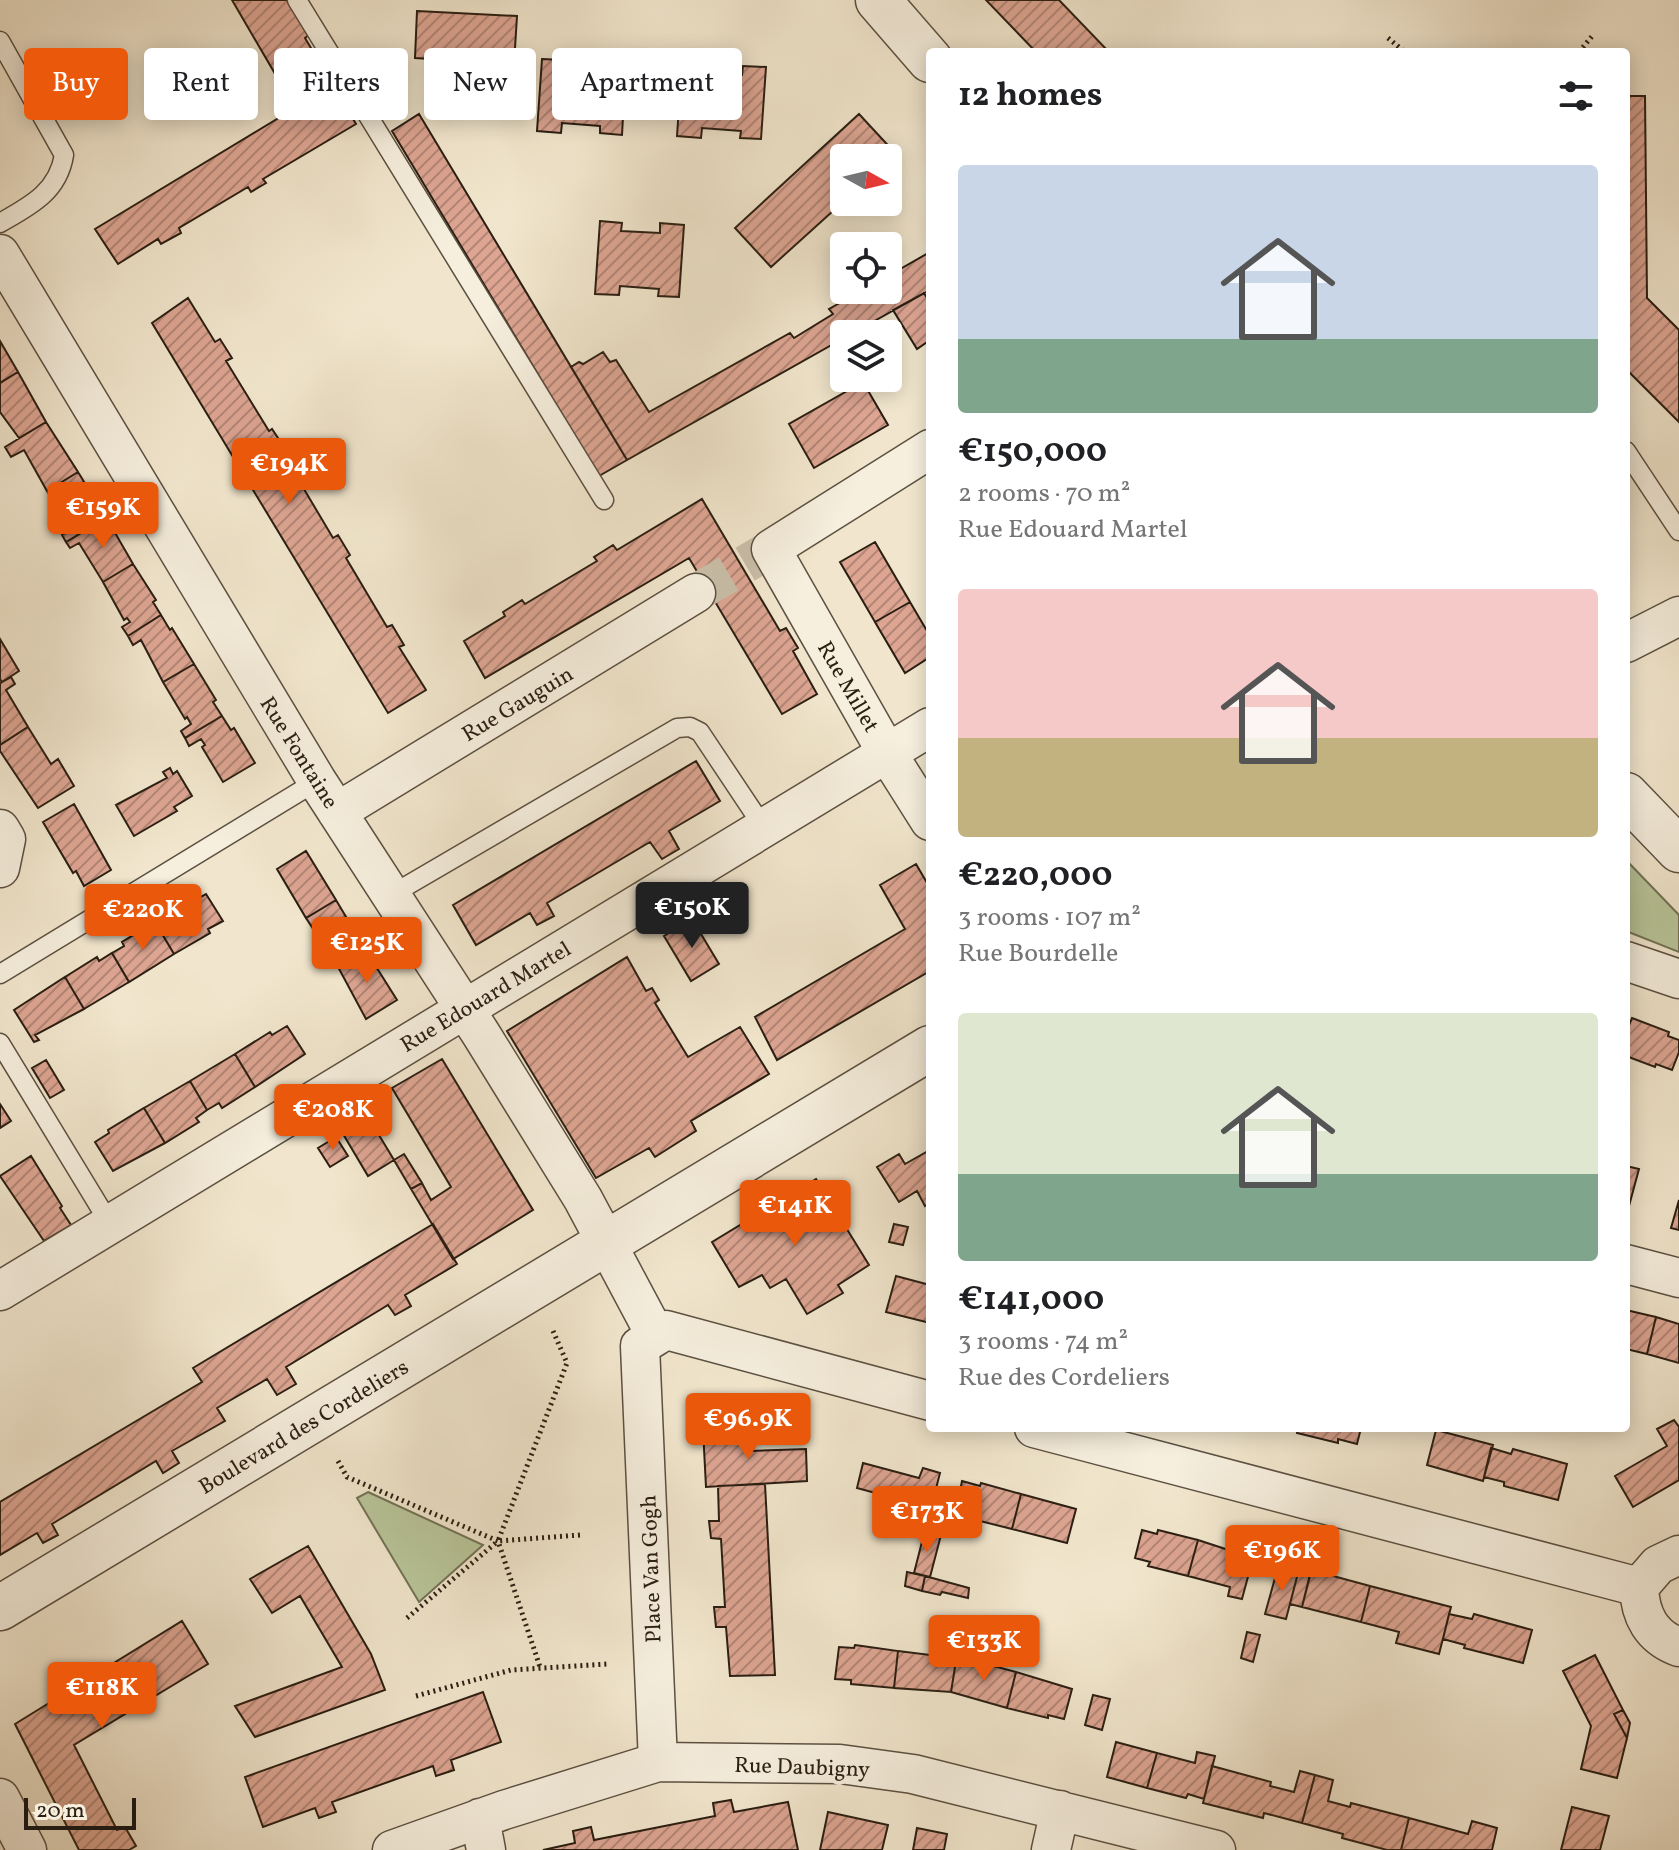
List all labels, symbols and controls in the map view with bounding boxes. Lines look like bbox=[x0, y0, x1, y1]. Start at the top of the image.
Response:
chip: Buy bbox=[24, 48, 128, 120]
chip: Rent bbox=[144, 48, 258, 120]
chip: Filters bbox=[274, 48, 408, 120]
chip: New bbox=[424, 48, 536, 120]
chip: Apartment bbox=[552, 48, 742, 120]
text: 12 homes bbox=[958, 73, 1102, 120]
icon: filters bbox=[1554, 74, 1598, 118]
north arrow bbox=[830, 144, 902, 216]
map controls bbox=[830, 144, 902, 392]
icon: home bbox=[1206, 217, 1350, 361]
button: locate bbox=[830, 232, 902, 304]
button: layers bbox=[830, 320, 902, 392]
text: €150,000 bbox=[958, 429, 1107, 476]
pin: €194K bbox=[233, 438, 345, 506]
text: €194K bbox=[250, 446, 328, 482]
text: 2 rooms · 70 m² bbox=[958, 476, 1130, 512]
pin: €159K bbox=[47, 482, 159, 550]
text: €159K bbox=[65, 490, 141, 526]
text: Rue Edouard Martel bbox=[958, 512, 1187, 548]
street label: Rue Millet bbox=[808, 636, 886, 739]
icon: home bbox=[1206, 641, 1350, 785]
street label: Rue Gauguin bbox=[457, 660, 580, 751]
street label: Rue Fontaine bbox=[251, 691, 345, 815]
text: €220,000 bbox=[958, 853, 1113, 900]
pin: €150K bbox=[636, 882, 748, 950]
pin: €220K bbox=[87, 884, 199, 952]
text: €150K bbox=[654, 890, 730, 926]
text: €220K bbox=[103, 892, 183, 928]
text: 3 rooms · 107 m² bbox=[958, 900, 1141, 936]
pin: €125K bbox=[311, 917, 423, 985]
text: €125K bbox=[330, 925, 404, 961]
street label: Rue Edouard Martel bbox=[395, 935, 577, 1061]
text: Rue Bourdelle bbox=[958, 936, 1118, 972]
icon: home bbox=[1206, 1065, 1350, 1209]
pin: €208K bbox=[277, 1084, 389, 1152]
text: €208K bbox=[292, 1092, 374, 1128]
pin: €141K bbox=[739, 1180, 851, 1248]
text: €141K bbox=[758, 1188, 832, 1224]
text: €141,000 bbox=[958, 1277, 1104, 1324]
text: 3 rooms · 74 m² bbox=[958, 1324, 1128, 1360]
street label: Boulevard des Cordeliers bbox=[193, 1353, 415, 1503]
text: Rue des Cordeliers bbox=[958, 1360, 1170, 1396]
pin: €96.9K bbox=[683, 1393, 813, 1461]
text: €96.9K bbox=[704, 1401, 792, 1437]
pin: €173K bbox=[871, 1486, 983, 1554]
street label: Place Van Gogh bbox=[634, 1494, 671, 1643]
text: €173K bbox=[890, 1494, 964, 1530]
pin: €196K bbox=[1226, 1525, 1338, 1593]
text: €196K bbox=[1243, 1533, 1321, 1569]
pin: €133K bbox=[928, 1615, 1040, 1683]
text: €133K bbox=[947, 1623, 1021, 1659]
pin: €118K bbox=[46, 1662, 158, 1730]
text: €118K bbox=[65, 1670, 139, 1706]
street label: Rue Daubigny bbox=[734, 1751, 870, 1786]
scale bar bbox=[24, 1794, 136, 1830]
text: 20 m bbox=[36, 1796, 85, 1827]

